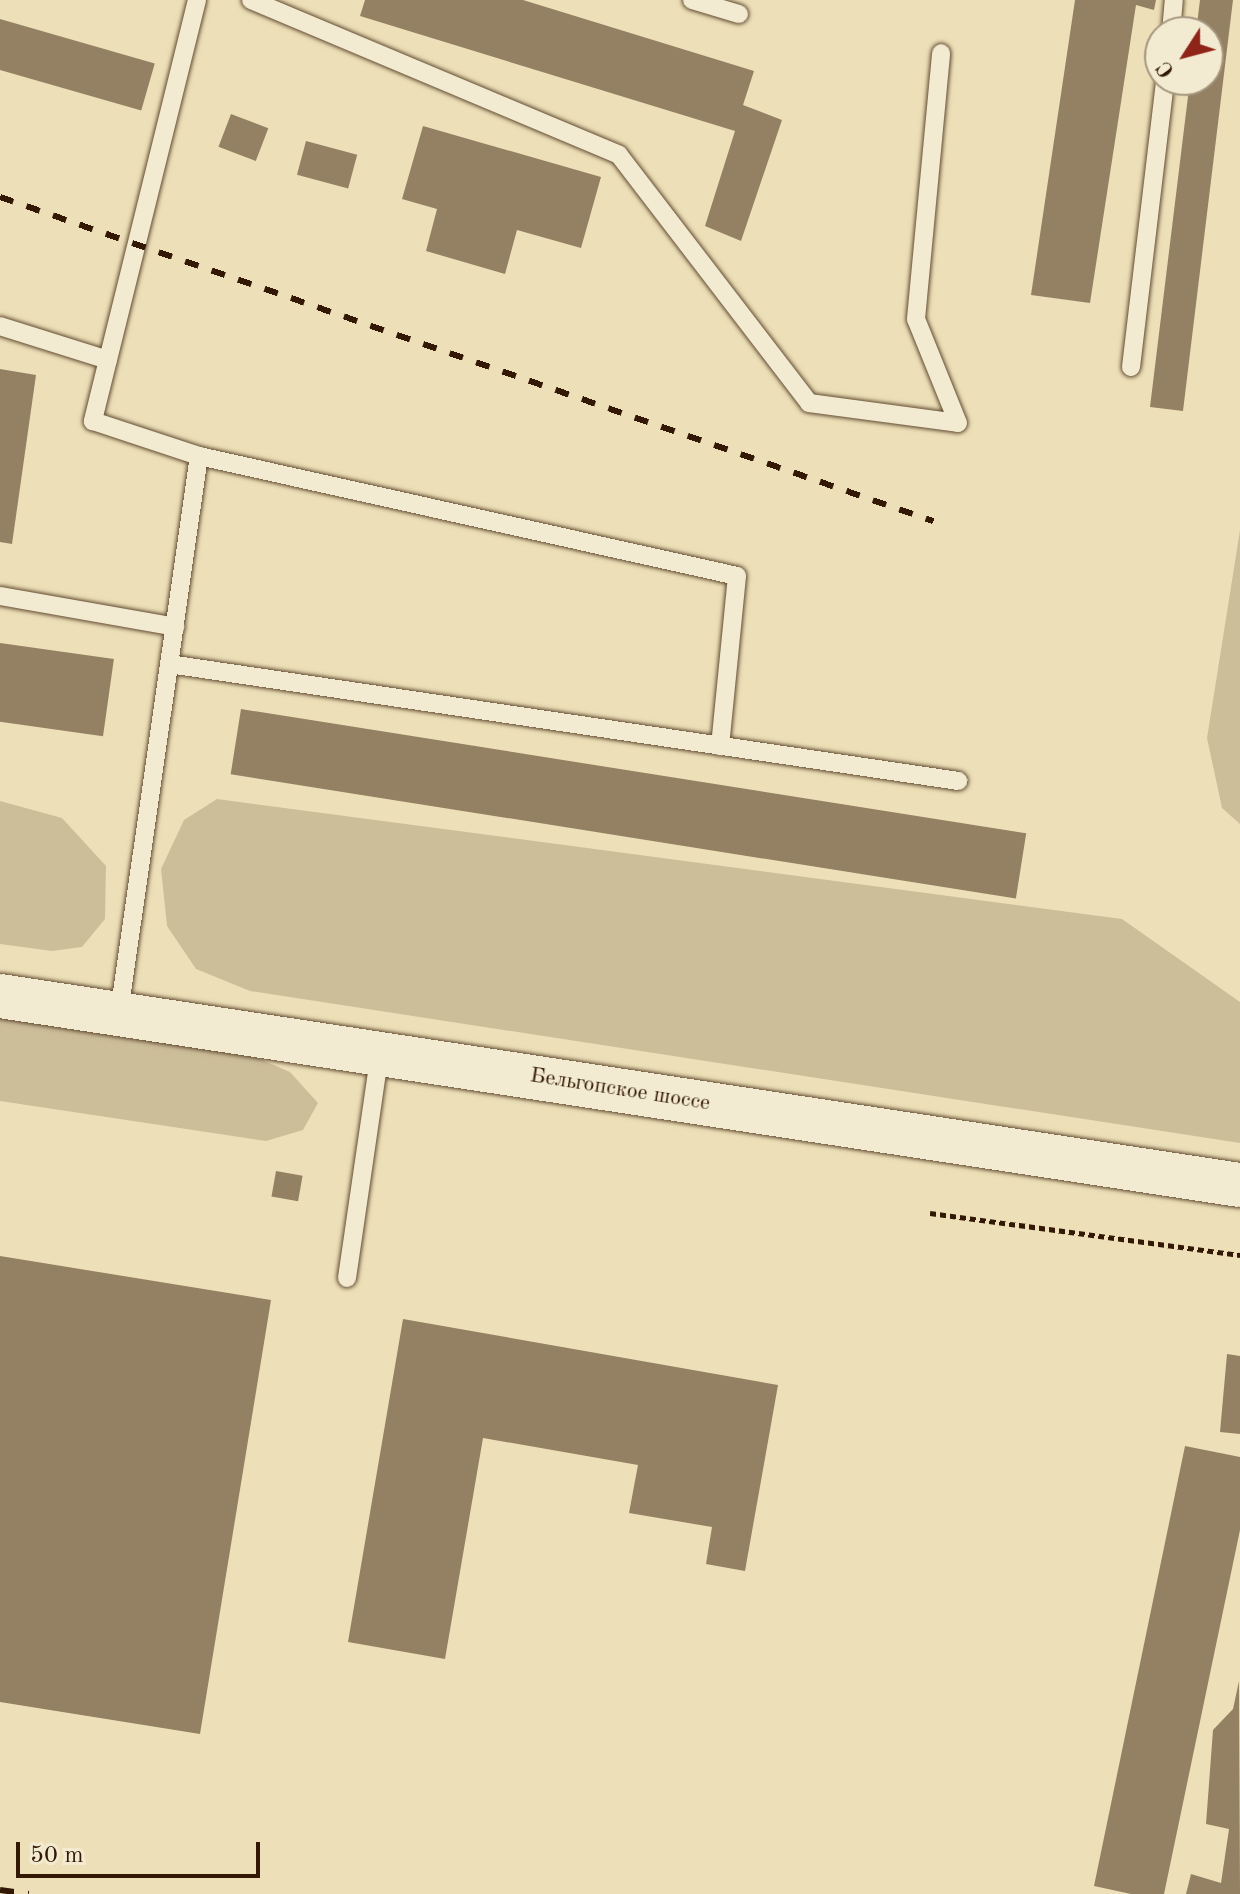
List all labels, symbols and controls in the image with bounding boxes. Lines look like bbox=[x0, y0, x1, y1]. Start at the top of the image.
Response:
north arrow bbox=[1144, 16, 1224, 96]
text: С bbox=[1153, 57, 1179, 81]
street label: Бельгопское шоссе bbox=[528, 1063, 712, 1117]
scale bar bbox=[20, 1826, 264, 1876]
text: 50 m bbox=[30, 1844, 84, 1868]

